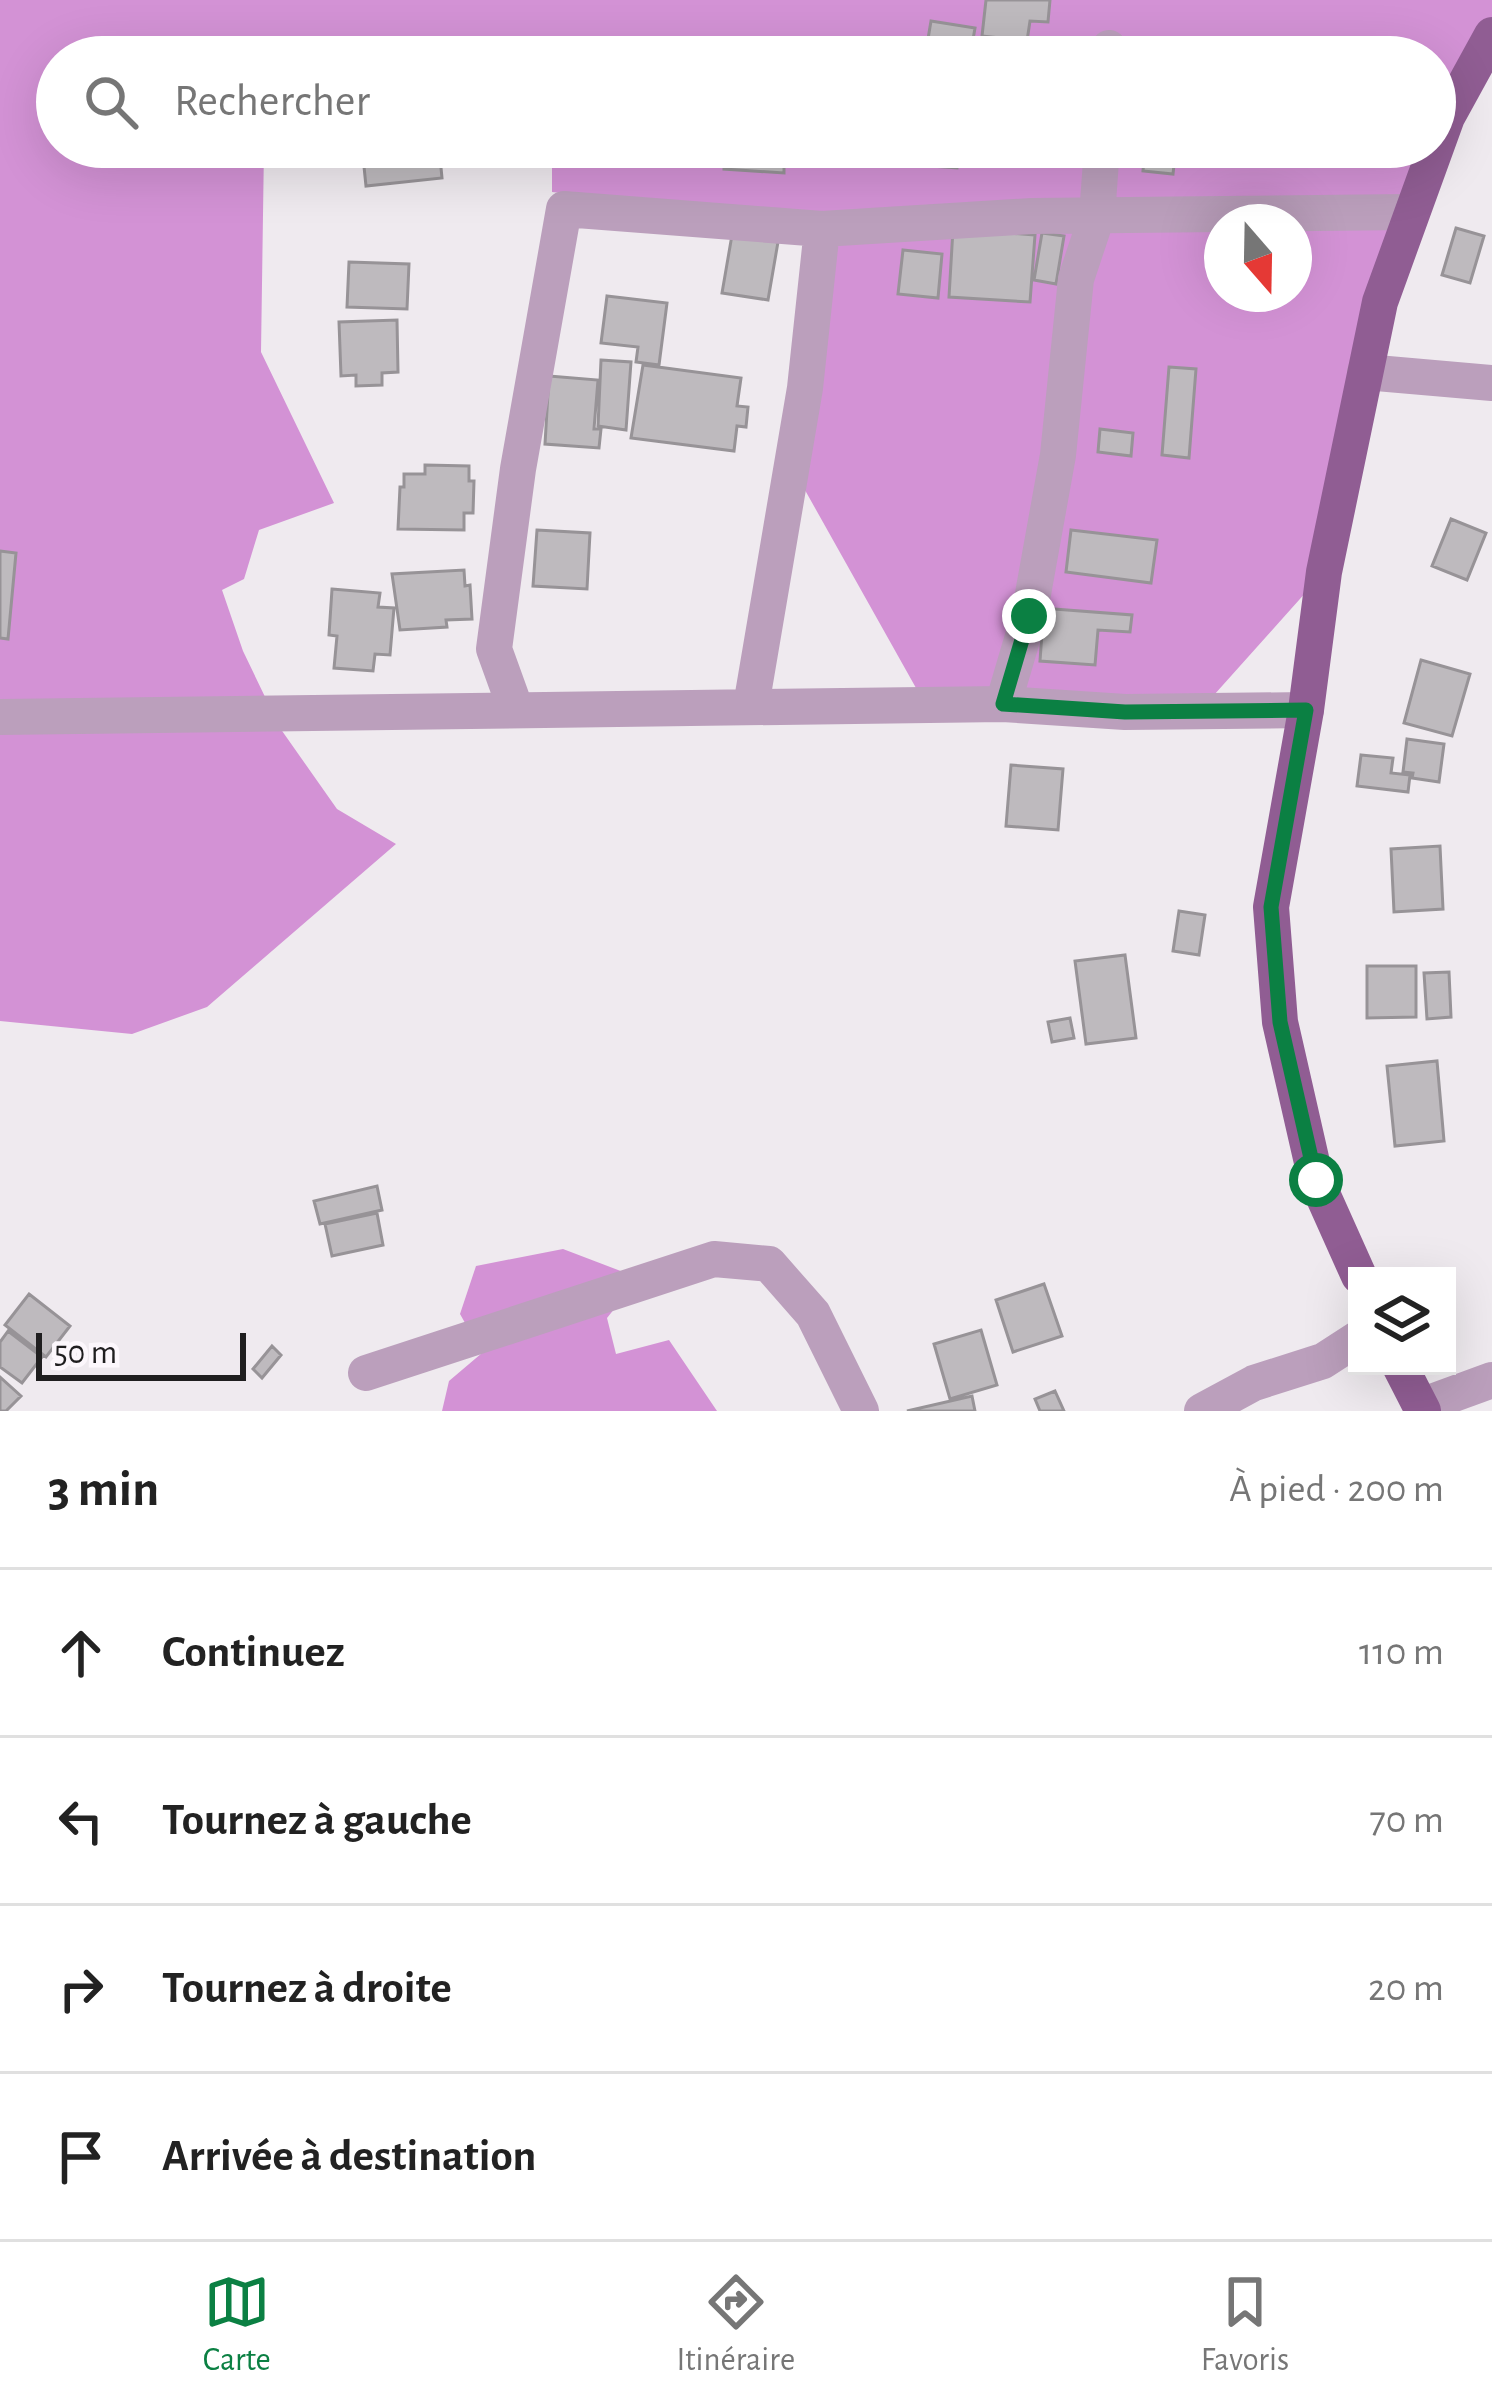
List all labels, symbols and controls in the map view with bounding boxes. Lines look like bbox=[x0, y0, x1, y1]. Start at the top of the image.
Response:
search box bbox=[36, 36, 1456, 168]
icon: search bbox=[78, 69, 144, 135]
text: Rechercher bbox=[174, 79, 370, 124]
north arrow bbox=[1204, 204, 1312, 312]
route end bbox=[1002, 589, 1056, 643]
route start bbox=[1289, 1153, 1343, 1207]
map controls bbox=[1348, 1267, 1456, 1375]
button: layers bbox=[1348, 1267, 1456, 1375]
scale bar bbox=[36, 1327, 246, 1380]
text: 50 m bbox=[54, 1337, 117, 1370]
text: 3 min bbox=[48, 1464, 159, 1515]
text: À pied · 200 m bbox=[1229, 1470, 1444, 1509]
icon: ahead bbox=[48, 1620, 114, 1686]
text: Continuez bbox=[162, 1630, 345, 1675]
text: 110 m bbox=[1359, 1633, 1444, 1672]
icon: left bbox=[48, 1788, 114, 1854]
text: Tournez à gauche bbox=[162, 1798, 472, 1843]
text: 70 m bbox=[1370, 1801, 1444, 1840]
icon: right bbox=[48, 1956, 114, 2022]
text: Tournez à droite bbox=[162, 1966, 452, 2011]
text: 20 m bbox=[1368, 1969, 1444, 2008]
icon: arrive bbox=[48, 2124, 114, 2190]
text: Arrivée à destination bbox=[162, 2134, 536, 2179]
tab: Carte bbox=[203, 2269, 271, 2381]
tab: Itinéraire bbox=[676, 2269, 795, 2381]
tab: Favoris bbox=[1201, 2269, 1289, 2381]

